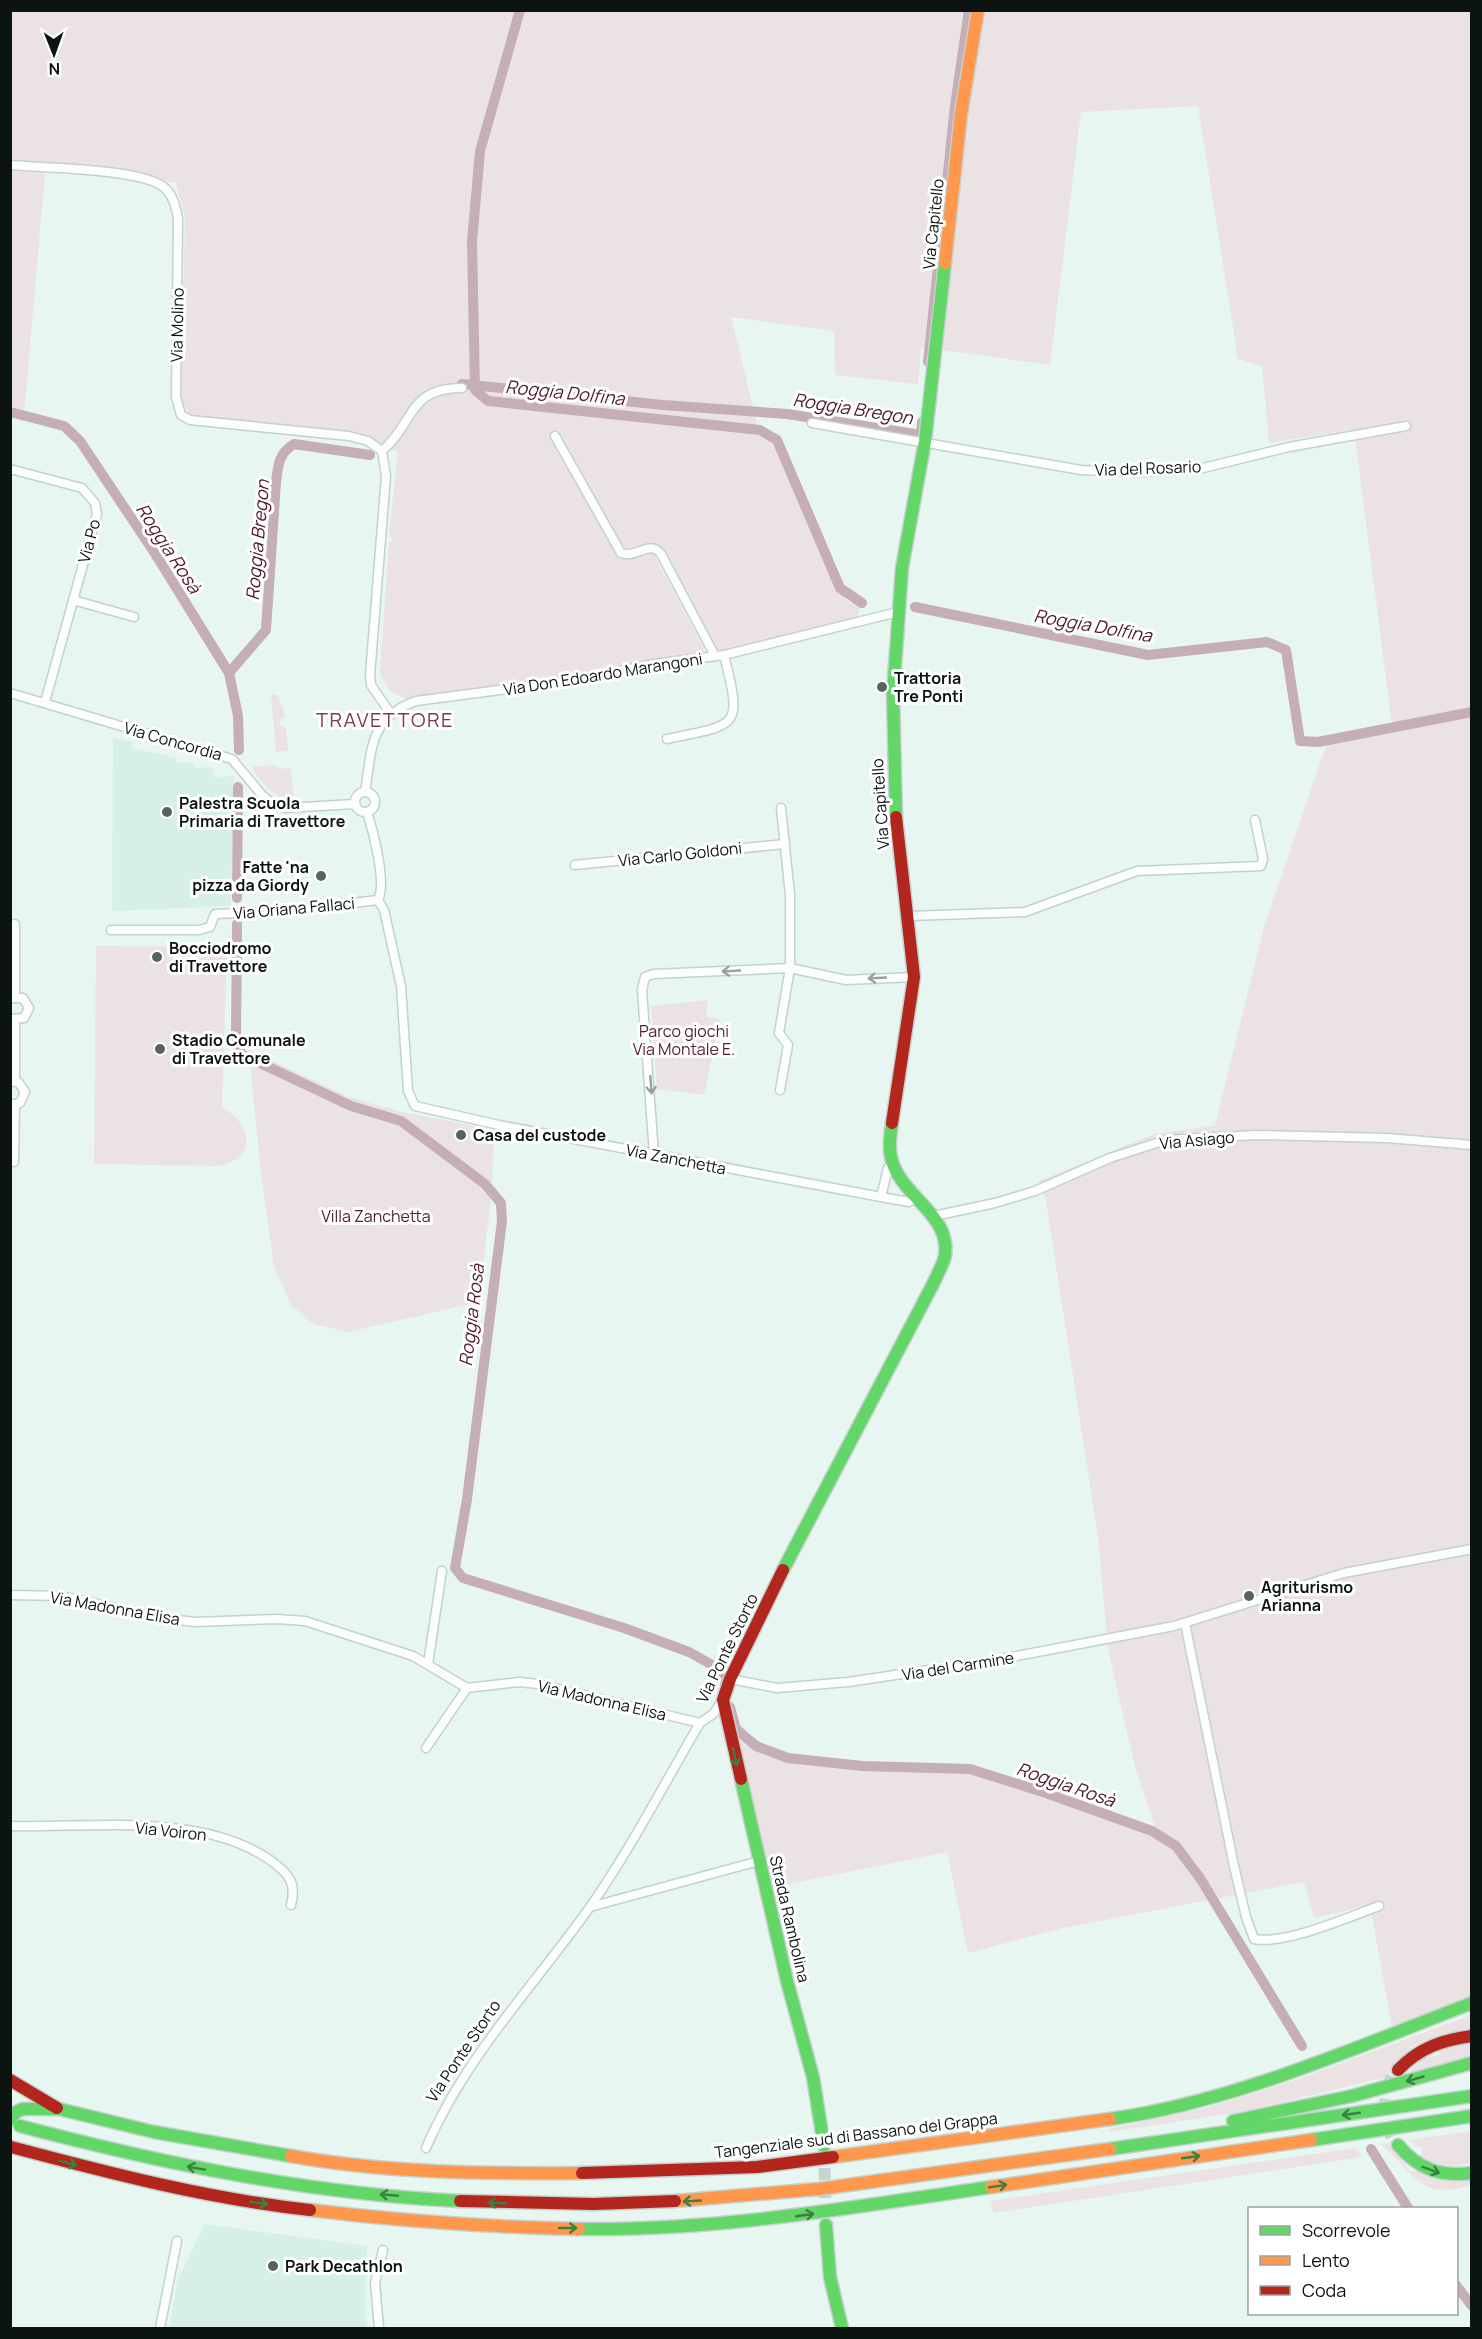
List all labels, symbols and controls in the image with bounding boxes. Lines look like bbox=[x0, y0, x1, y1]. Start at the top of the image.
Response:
north arrow bbox=[24, 24, 84, 84]
text: N bbox=[48, 58, 60, 80]
street label: Via Capitello bbox=[917, 178, 949, 270]
street label: Via Molino bbox=[165, 288, 189, 362]
water label: Roggia Dolfina bbox=[504, 374, 627, 410]
water label: Roggia Bregon bbox=[791, 387, 916, 430]
street label: Via del Rosario bbox=[1094, 455, 1202, 481]
water label: Roggia Bregon bbox=[240, 477, 274, 601]
water label: Roggia Rosà bbox=[131, 498, 208, 598]
street label: Via Po bbox=[73, 517, 105, 565]
water label: Roggia Dolfina bbox=[1032, 603, 1155, 647]
street label: Via Don Edoardo Marangoni bbox=[502, 647, 704, 701]
place label: Trattoria Tre Ponti bbox=[894, 667, 963, 707]
marker: Trattoria Tre Ponti bbox=[875, 680, 889, 694]
district label: TRAVETTORE bbox=[316, 706, 454, 733]
street label: Via Concordia bbox=[121, 716, 225, 766]
street label: Via Capitello bbox=[866, 758, 894, 850]
place label: Palestra Scuola Primaria di Travettore bbox=[179, 792, 346, 832]
marker: Palestra Scuola Primaria di Travettore bbox=[160, 805, 174, 819]
street label: Via Carlo Goldoni bbox=[617, 837, 743, 871]
place label: Fatte 'na pizza da Giordy bbox=[192, 856, 309, 896]
marker: Fatte 'na pizza da Giordy bbox=[314, 869, 328, 883]
street label: Via Oriana Fallaci bbox=[232, 892, 356, 924]
place label: Bocciodromo di Travettore bbox=[169, 937, 272, 977]
marker: Bocciodromo di Travettore bbox=[150, 950, 164, 964]
one-way arrow bbox=[722, 965, 742, 976]
one-way arrow bbox=[867, 973, 887, 984]
park label: Parco giochi Via Montale E. bbox=[633, 1020, 735, 1060]
place label: Stadio Comunale di Travettore bbox=[172, 1029, 306, 1069]
marker: Stadio Comunale di Travettore bbox=[153, 1042, 167, 1056]
one-way arrow bbox=[645, 1075, 656, 1095]
place label: Casa del custode bbox=[473, 1124, 606, 1146]
street label: Via Asiago bbox=[1159, 1126, 1235, 1154]
marker: Casa del custode bbox=[454, 1128, 468, 1142]
street label: Via Zanchetta bbox=[624, 1138, 728, 1180]
park label: Villa Zanchetta bbox=[321, 1205, 431, 1227]
water label: Roggia Rosà bbox=[453, 1262, 489, 1367]
place label: Agriturismo Arianna bbox=[1261, 1576, 1353, 1616]
street label: Via Madonna Elisa bbox=[48, 1586, 182, 1630]
marker: Agriturismo Arianna bbox=[1242, 1589, 1256, 1603]
street label: Via Ponte Storto bbox=[691, 1590, 763, 1706]
street label: Via del Carmine bbox=[900, 1646, 1016, 1686]
street label: Via Madonna Elisa bbox=[535, 1675, 669, 1725]
one-way arrow bbox=[730, 1747, 742, 1766]
water label: Roggia Rosà bbox=[1014, 1756, 1119, 1812]
street label: Via Voiron bbox=[134, 1816, 208, 1846]
street label: Strada Rambolina bbox=[765, 1853, 815, 1985]
street label: Via Ponte Storto bbox=[421, 1995, 505, 2107]
one-way arrow bbox=[1406, 2074, 1425, 2085]
street label: Tangenziale sud di Bassano del Grappa bbox=[713, 2107, 999, 2163]
one-way arrow bbox=[1342, 2108, 1362, 2119]
one-way arrow bbox=[1181, 2152, 1200, 2163]
one-way arrow bbox=[58, 2158, 77, 2169]
one-way arrow bbox=[187, 2162, 207, 2173]
one-way arrow bbox=[1421, 2165, 1439, 2176]
one-way arrow bbox=[988, 2180, 1008, 2191]
one-way arrow bbox=[380, 2190, 400, 2201]
one-way arrow bbox=[683, 2196, 703, 2207]
one-way arrow bbox=[248, 2197, 268, 2208]
one-way arrow bbox=[488, 2197, 508, 2208]
legend bbox=[1248, 2207, 1458, 2315]
one-way arrow bbox=[795, 2209, 815, 2220]
text: Scorrevole bbox=[1302, 2218, 1391, 2242]
one-way arrow bbox=[557, 2222, 577, 2234]
text: Lento bbox=[1302, 2248, 1350, 2272]
place label: Park Decathlon bbox=[285, 2255, 403, 2277]
marker: Park Decathlon bbox=[266, 2259, 280, 2273]
text: Coda bbox=[1302, 2278, 1346, 2302]

